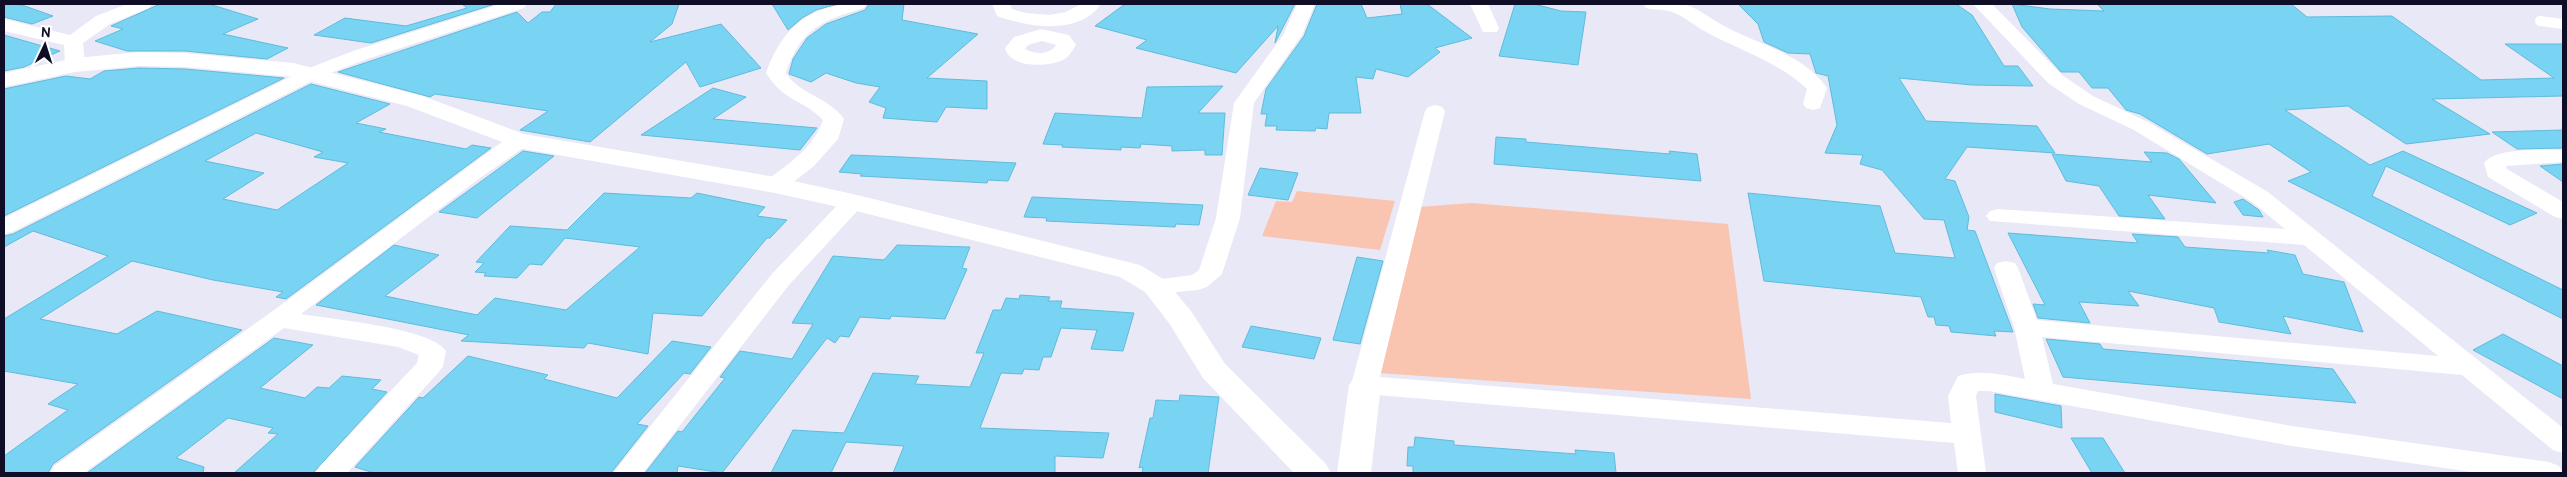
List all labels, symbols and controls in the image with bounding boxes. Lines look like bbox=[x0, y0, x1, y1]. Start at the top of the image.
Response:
north arrow bbox=[20, 20, 70, 70]
text: N bbox=[40, 25, 51, 42]

